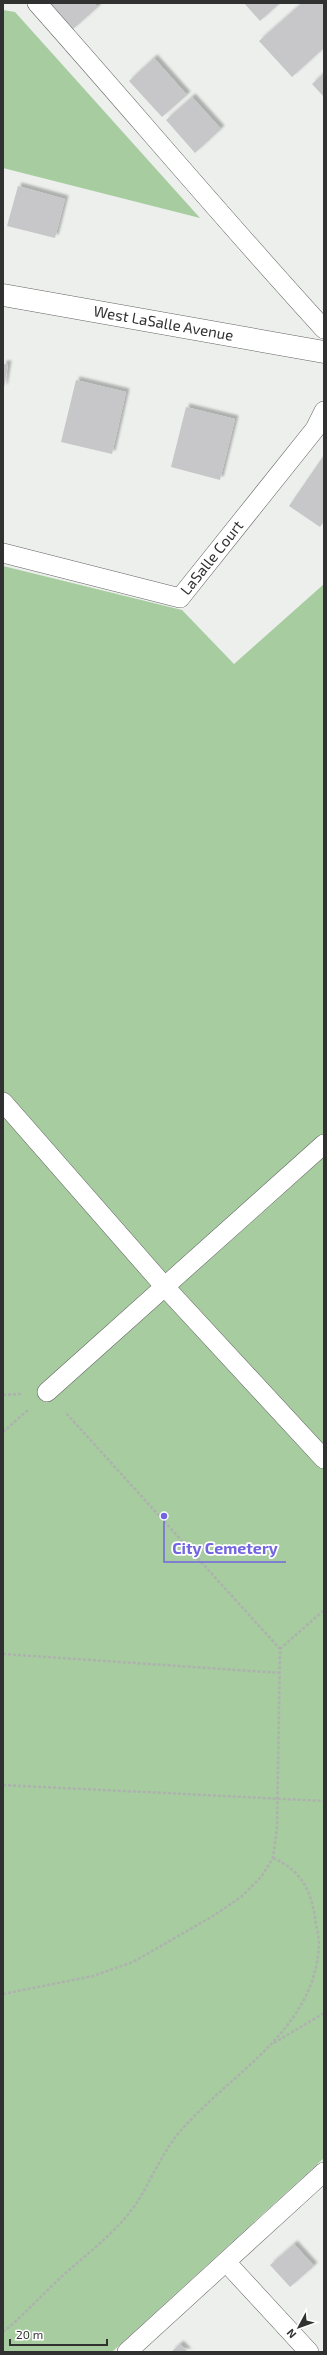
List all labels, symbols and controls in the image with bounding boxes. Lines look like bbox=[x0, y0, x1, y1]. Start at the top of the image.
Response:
street label: West LaSalle Avenue bbox=[92, 301, 235, 344]
street label: LaSalle Court bbox=[176, 516, 247, 598]
callout: City Cemetery bbox=[164, 1534, 286, 1562]
text: City Cemetery bbox=[172, 1538, 278, 1558]
north arrow bbox=[279, 2307, 319, 2347]
scale bar bbox=[10, 2321, 107, 2347]
text: 20 m bbox=[16, 2327, 43, 2341]
text: N bbox=[284, 2327, 299, 2341]

